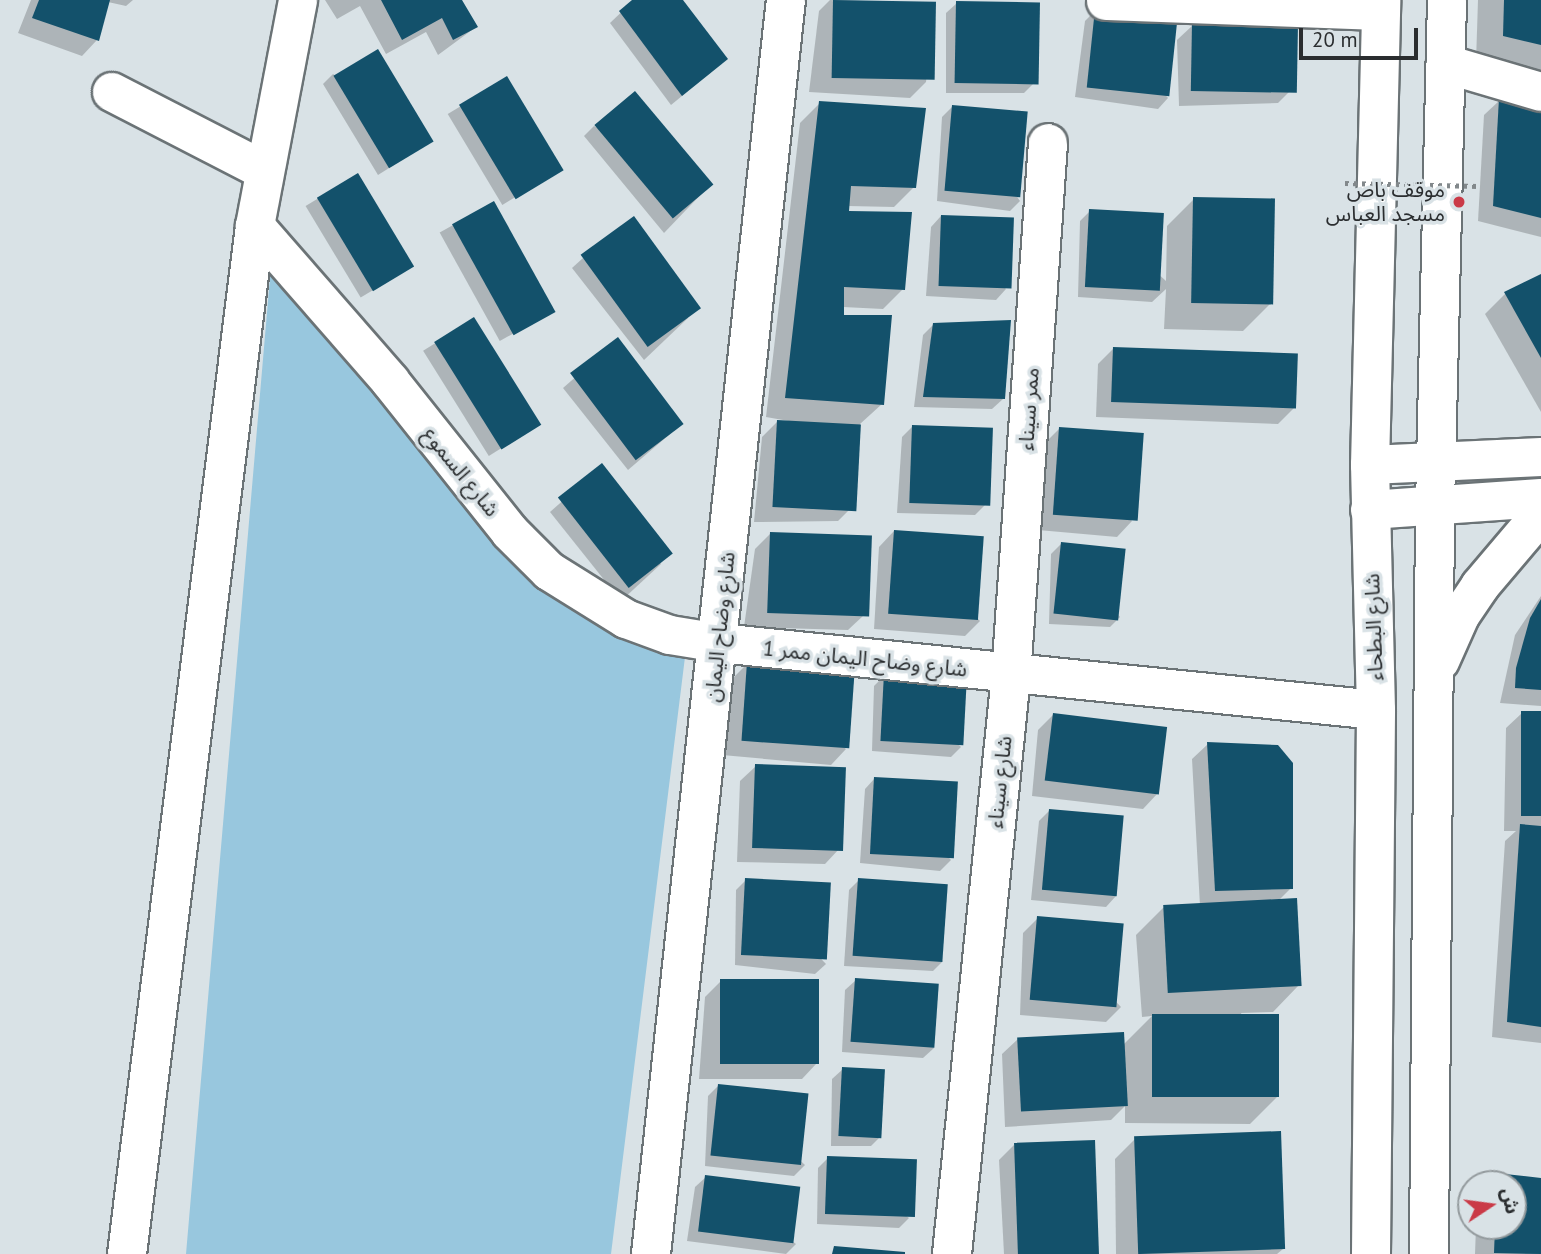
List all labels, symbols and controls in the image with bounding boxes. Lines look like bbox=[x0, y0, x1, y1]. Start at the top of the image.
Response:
scale bar bbox=[1303, 14, 1422, 58]
text: 20 m bbox=[1312, 26, 1358, 53]
place label: موقف باص مسجد العباس bbox=[1326, 177, 1445, 227]
marker: موقف باص مسجد العباس bbox=[1451, 194, 1467, 210]
street label: ممر سيناء bbox=[1014, 367, 1044, 451]
street label: شارع السموع bbox=[417, 422, 505, 522]
street label: شارع وضاح اليمان bbox=[700, 551, 740, 703]
street label: شارع البطحاء bbox=[1360, 573, 1388, 681]
street label: شارع وضاح اليمان ممر 1 bbox=[762, 636, 968, 682]
street label: شارع سيناء bbox=[983, 735, 1017, 829]
north arrow bbox=[1457, 1170, 1527, 1240]
text: ش bbox=[1496, 1185, 1525, 1216]

